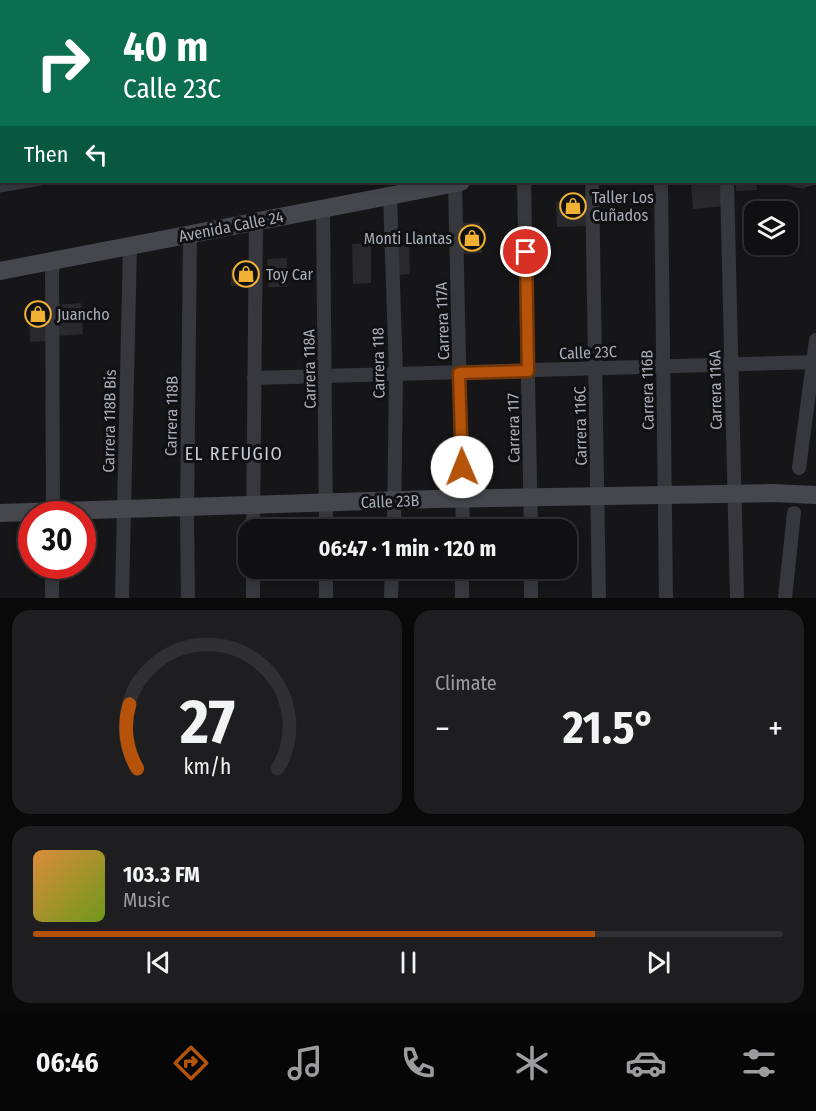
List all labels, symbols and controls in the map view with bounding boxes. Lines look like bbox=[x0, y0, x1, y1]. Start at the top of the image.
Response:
text: 40 m bbox=[123, 22, 208, 72]
icon: right bbox=[24, 24, 102, 102]
text: Calle 23C bbox=[123, 73, 221, 105]
icon: left bbox=[80, 138, 113, 171]
text: Then bbox=[24, 141, 68, 168]
place label: Taller Los Cuñados bbox=[592, 188, 654, 225]
shop icon: Taller Los Cuñados bbox=[558, 191, 588, 221]
map controls bbox=[744, 201, 798, 255]
button: layers bbox=[744, 201, 798, 255]
street label: Avenida Calle 24 bbox=[177, 207, 285, 246]
shop icon: Monti Llantas bbox=[457, 223, 487, 253]
pin bbox=[500, 226, 551, 277]
place label: Monti Llantas bbox=[364, 229, 452, 248]
icon: arrive bbox=[509, 235, 542, 268]
shop icon: Toy Car bbox=[231, 259, 261, 289]
place label: Toy Car bbox=[266, 265, 314, 284]
street label: Carrera 117A bbox=[432, 281, 453, 360]
shop icon: Juancho bbox=[23, 299, 53, 329]
place label: Juancho bbox=[57, 305, 110, 324]
street label: Carrera 118 bbox=[368, 327, 389, 399]
street label: Carrera 118A bbox=[299, 328, 320, 409]
street label: Calle 23C bbox=[559, 342, 617, 363]
street label: Carrera 116A bbox=[705, 349, 726, 430]
street label: Carrera 116B bbox=[637, 350, 658, 430]
street label: Carrera 118B Bis bbox=[99, 369, 120, 473]
street label: Carrera 118B bbox=[161, 376, 182, 456]
street label: Carrera 116C bbox=[570, 386, 591, 466]
street label: Carrera 117 bbox=[503, 392, 524, 463]
position arrow bbox=[430, 435, 494, 499]
district label: EL REFUGIO bbox=[185, 443, 283, 465]
street label: Calle 23B bbox=[360, 491, 420, 512]
speed limit sign: 30 bbox=[18, 501, 96, 579]
text: 06:47 · 1 min · 120 m bbox=[319, 535, 496, 562]
text: Climate bbox=[435, 671, 497, 695]
text: 27 bbox=[178, 685, 235, 760]
text: 21.5° bbox=[563, 701, 655, 755]
text: − bbox=[435, 709, 450, 749]
text: + bbox=[768, 709, 783, 749]
text: km/h bbox=[183, 754, 231, 780]
text: 103.3 FM bbox=[123, 861, 200, 888]
text: Music bbox=[123, 888, 170, 912]
icon: previous bbox=[142, 946, 175, 979]
icon: pause bbox=[392, 946, 425, 979]
icon: next bbox=[642, 946, 675, 979]
icon: directions bbox=[170, 1042, 212, 1084]
icon: music bbox=[284, 1042, 326, 1084]
icon: phone bbox=[397, 1042, 439, 1084]
icon: climate bbox=[511, 1042, 553, 1084]
icon: car bbox=[625, 1042, 667, 1084]
icon: filters bbox=[738, 1042, 780, 1084]
text: 06:46 bbox=[36, 1047, 99, 1079]

